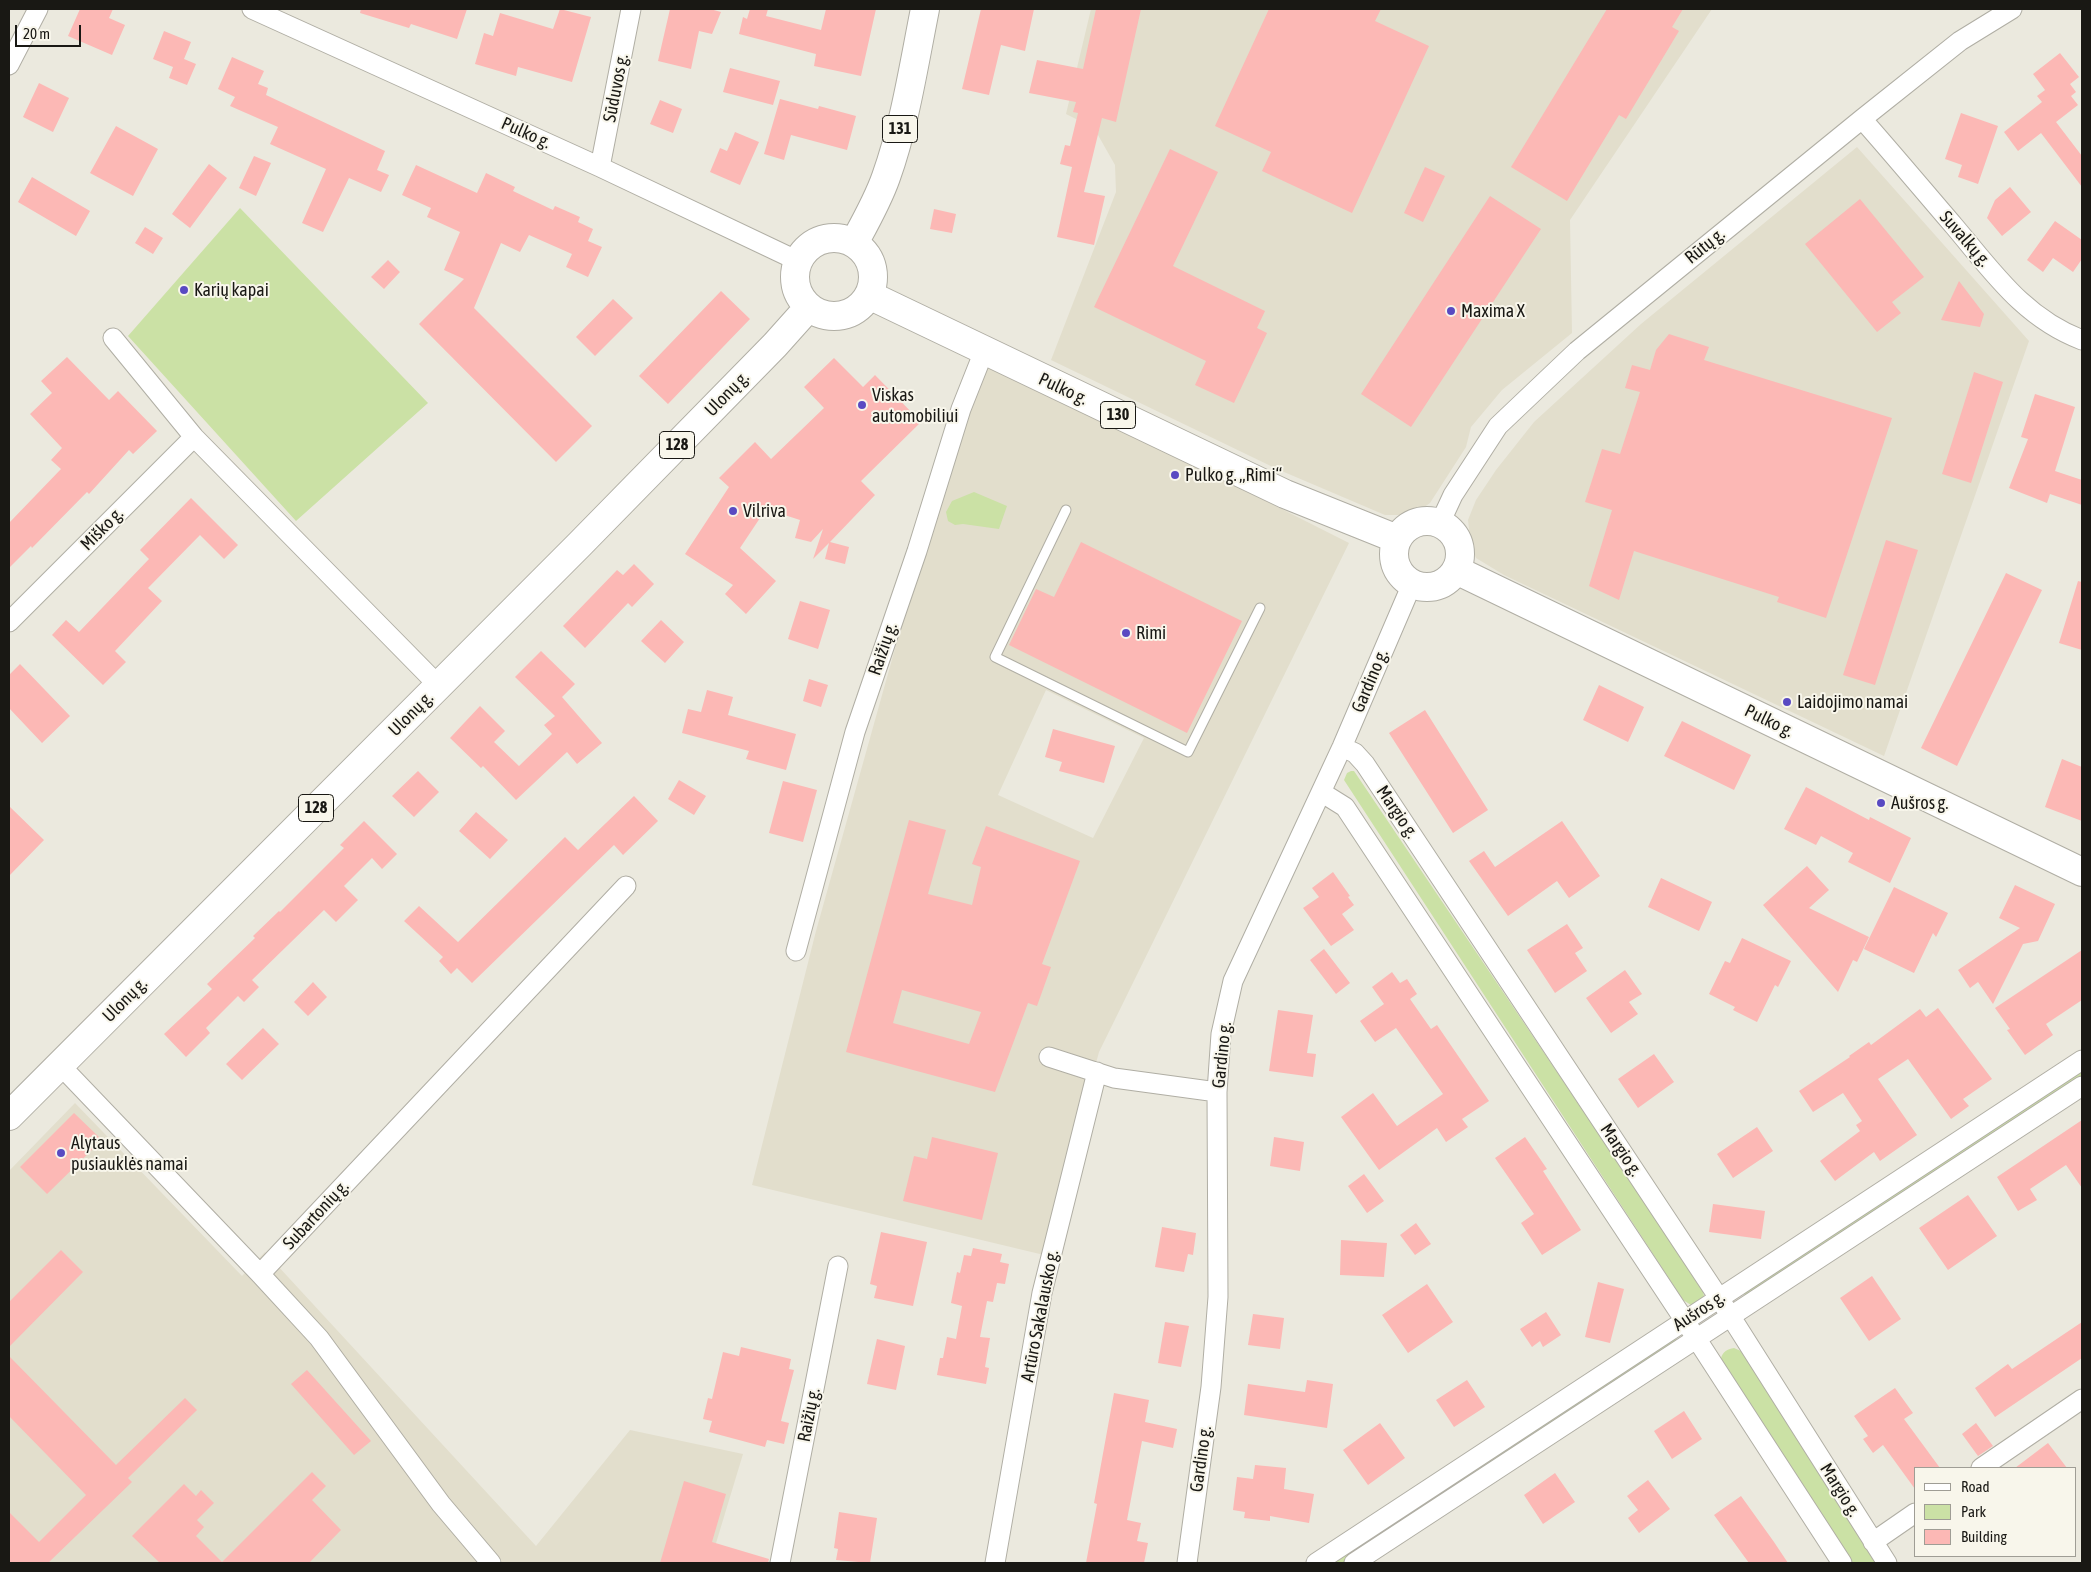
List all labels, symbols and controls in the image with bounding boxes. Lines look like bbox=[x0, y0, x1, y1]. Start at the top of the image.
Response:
scale bar bbox=[18, 15, 84, 47]
text: 20 m bbox=[23, 25, 50, 42]
street label: Sūduvos g. bbox=[599, 52, 633, 124]
street label: Pulko g. bbox=[498, 113, 554, 153]
road number: 131 bbox=[882, 116, 918, 142]
street label: Suvalkų g. bbox=[1935, 207, 1995, 271]
street label: Rūtų g. bbox=[1681, 223, 1729, 269]
place label: Karių kapai bbox=[194, 279, 269, 301]
marker: Karių kapai bbox=[178, 284, 190, 296]
place label: Maxima X bbox=[1461, 300, 1525, 322]
marker: Maxima X bbox=[1445, 305, 1457, 317]
street label: Ulonų g. bbox=[700, 367, 754, 421]
street label: Pulko g. bbox=[1035, 368, 1091, 410]
place label: Viskas automobiliui bbox=[872, 384, 958, 426]
marker: Viskas automobiliui bbox=[856, 399, 868, 411]
road number: 130 bbox=[1100, 402, 1136, 428]
road number: 128 bbox=[660, 432, 694, 458]
place label: Pulko g. „Rimi“ bbox=[1185, 464, 1282, 486]
marker: Pulko g. „Rimi“ bbox=[1169, 469, 1181, 481]
place label: Vilriva bbox=[743, 500, 786, 522]
street label: Miško g. bbox=[76, 503, 128, 555]
marker: Vilriva bbox=[727, 505, 739, 517]
street label: Raižių g. bbox=[864, 620, 902, 678]
place label: Rimi bbox=[1136, 622, 1166, 644]
marker: Rimi bbox=[1120, 627, 1132, 639]
street label: Gardino g. bbox=[1347, 646, 1393, 716]
street label: Ulonų g. bbox=[384, 687, 438, 741]
place label: Laidojimo namai bbox=[1797, 691, 1908, 713]
marker: Laidojimo namai bbox=[1781, 696, 1793, 708]
street label: Pulko g. bbox=[1741, 700, 1797, 742]
street label: Margio g. bbox=[1372, 782, 1422, 842]
place label: Aušros g. bbox=[1891, 792, 1948, 814]
road number: 128 bbox=[298, 794, 334, 821]
marker: Aušros g. bbox=[1875, 797, 1887, 809]
street label: Ulonų g. bbox=[98, 973, 152, 1027]
street label: Gardino g. bbox=[1208, 1021, 1236, 1089]
street label: Margio g. bbox=[1596, 1120, 1646, 1180]
place label: Alytaus pusiauklės namai bbox=[71, 1132, 188, 1174]
marker: Alytaus pusiauklės namai bbox=[55, 1147, 67, 1159]
street label: Subartonių g. bbox=[279, 1176, 353, 1254]
street label: Artūro Sakalausko g. bbox=[1017, 1248, 1063, 1384]
street label: Aušros g. bbox=[1669, 1286, 1729, 1336]
street label: Raižių g. bbox=[793, 1386, 825, 1444]
street label: Gardino g. bbox=[1186, 1425, 1216, 1493]
street label: Margio g. bbox=[1815, 1459, 1865, 1521]
legend bbox=[1914, 1467, 2076, 1557]
text: Road bbox=[1961, 1478, 1990, 1495]
text: Park bbox=[1961, 1503, 1986, 1520]
text: Building bbox=[1961, 1528, 2007, 1545]

